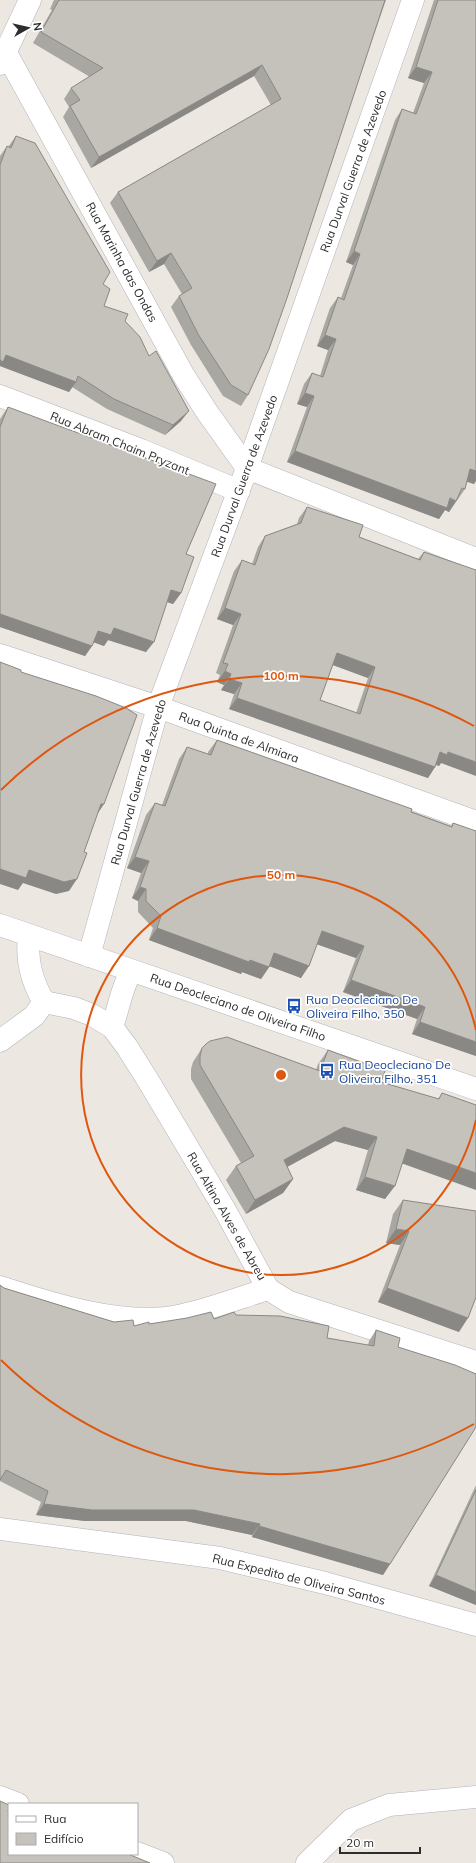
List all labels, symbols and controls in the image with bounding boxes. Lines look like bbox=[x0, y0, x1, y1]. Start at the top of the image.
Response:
north arrow bbox=[8, 8, 48, 48]
text: N bbox=[30, 22, 45, 32]
street label: Rua Durval Guerra de Azevedo bbox=[317, 88, 389, 254]
street label: Rua Marinha das Ondas bbox=[83, 199, 161, 325]
street label: Rua Durval Guerra de Azevedo bbox=[208, 393, 280, 559]
street label: Rua Abram Chaim Pryzant bbox=[48, 408, 192, 478]
text: 100 m bbox=[263, 668, 299, 683]
street label: Rua Durval Guerra de Azevedo bbox=[107, 697, 169, 867]
street label: Rua Quinta de Almiara bbox=[177, 708, 301, 766]
text: 50 m bbox=[267, 867, 295, 882]
street label: Rua Deocleciano de Oliveira Filho bbox=[148, 970, 328, 1044]
place label: Rua Deocleciano De Oliveira Filho, 350 bbox=[306, 992, 418, 1021]
bus stop icon: Rua Deocleciano De Oliveira Filho, 350 bbox=[285, 997, 303, 1015]
place label: Rua Deocleciano De Oliveira Filho, 351 bbox=[339, 1057, 451, 1086]
bus stop icon: Rua Deocleciano De Oliveira Filho, 351 bbox=[318, 1062, 336, 1080]
centre of rings bbox=[274, 1068, 288, 1082]
street label: Rua Altino Alves de Abreu bbox=[184, 1149, 270, 1283]
street label: Rua Expedito de Oliveira Santos bbox=[211, 1550, 387, 1608]
legend bbox=[8, 1803, 138, 1855]
text: Rua bbox=[44, 1811, 66, 1826]
scale bar bbox=[340, 1829, 420, 1855]
text: Edifício bbox=[44, 1831, 84, 1846]
text: 20 m bbox=[346, 1835, 374, 1850]

